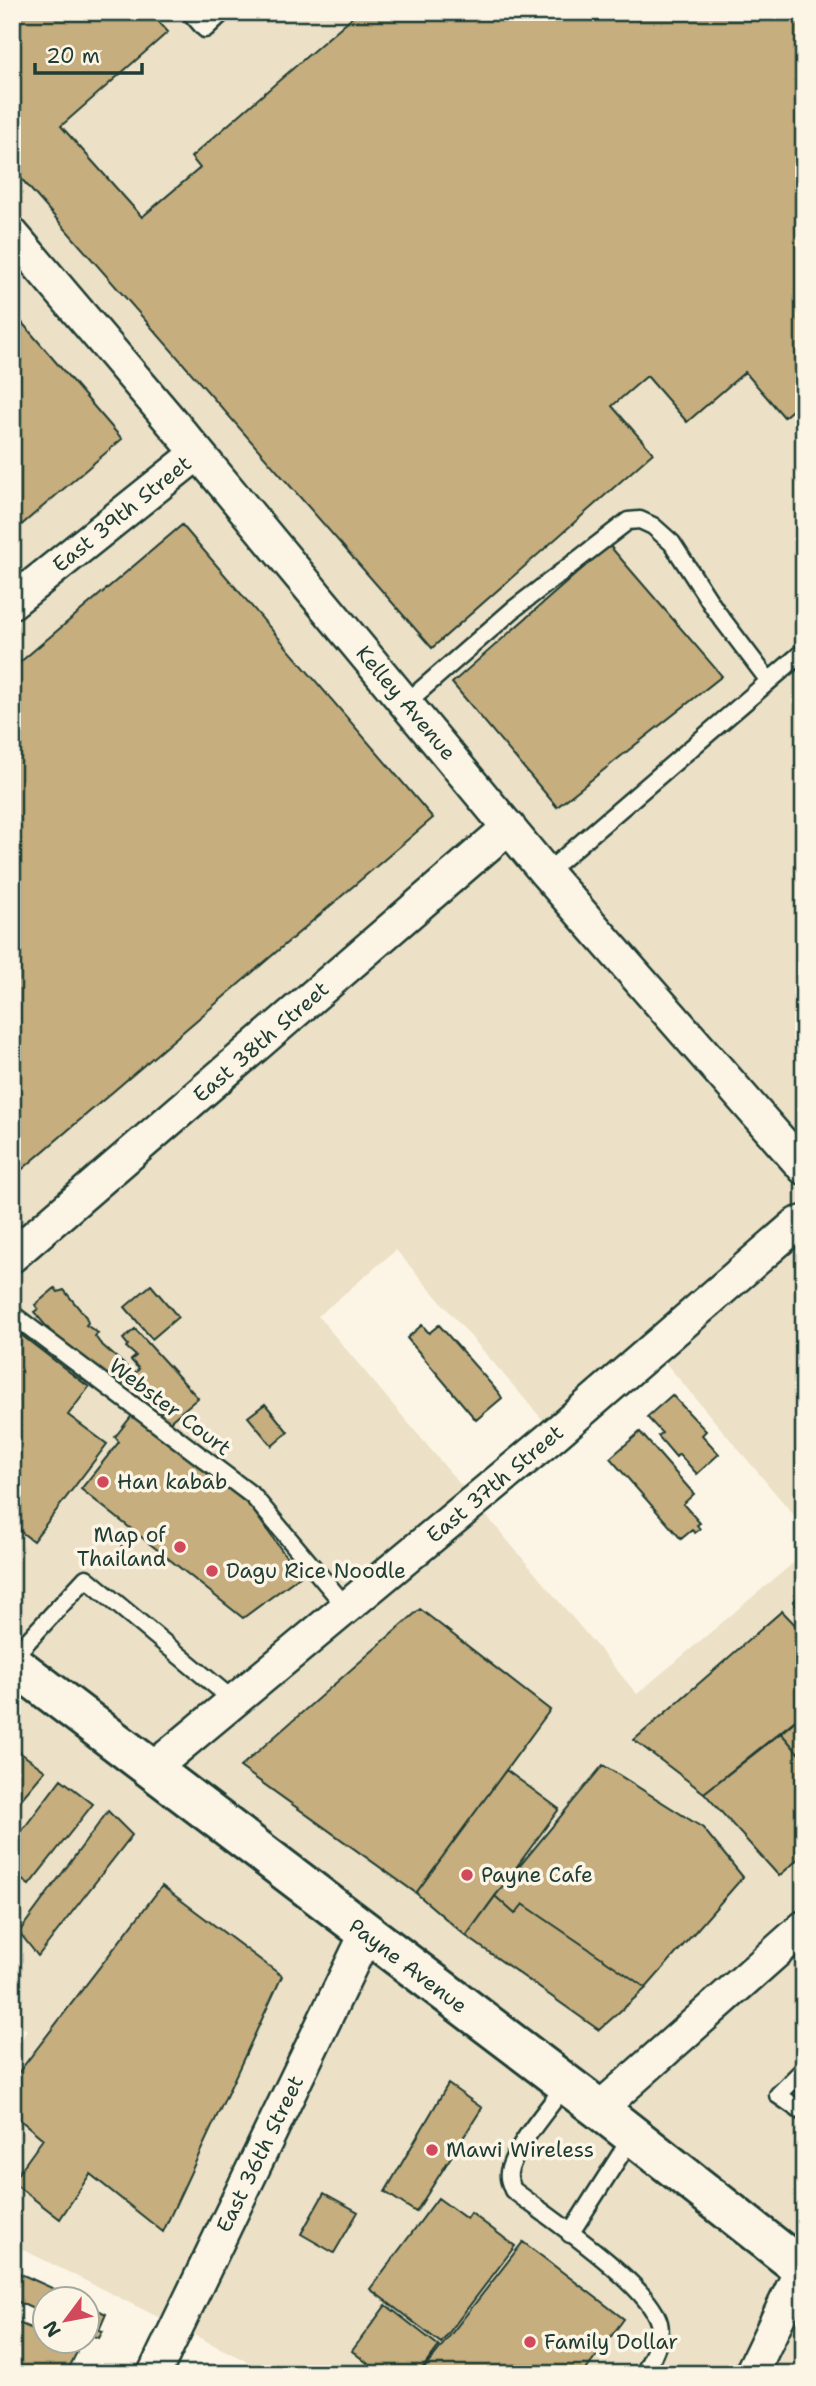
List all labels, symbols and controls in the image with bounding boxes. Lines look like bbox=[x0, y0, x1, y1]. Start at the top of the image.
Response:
scale bar bbox=[35, 32, 142, 76]
text: 20 m bbox=[46, 42, 100, 70]
street label: East 39th Street bbox=[47, 449, 197, 579]
street label: Kelley Avenue bbox=[350, 640, 462, 766]
street label: East 38th Street bbox=[187, 975, 335, 1109]
street label: Webster Court bbox=[103, 1352, 237, 1462]
street label: East 37th Street bbox=[421, 1419, 569, 1549]
place label: Han kabab bbox=[117, 1468, 227, 1496]
marker: Han kabab bbox=[95, 1474, 111, 1490]
place label: Map of Thailand bbox=[77, 1521, 166, 1573]
marker: Map of Thailand bbox=[172, 1539, 188, 1555]
place label: Dagu Rice Noodle bbox=[226, 1557, 406, 1585]
marker: Dagu Rice Noodle bbox=[204, 1563, 220, 1579]
place label: Payne Cafe bbox=[481, 1861, 593, 1889]
marker: Payne Cafe bbox=[459, 1867, 475, 1883]
street label: Payne Avenue bbox=[343, 1912, 473, 2020]
street label: East 36th Street bbox=[210, 2071, 310, 2237]
place label: Mawi Wireless bbox=[446, 2136, 594, 2164]
marker: Mawi Wireless bbox=[424, 2142, 440, 2158]
north arrow bbox=[32, 2284, 102, 2354]
text: N bbox=[37, 2316, 67, 2342]
place label: Family Dollar bbox=[544, 2328, 678, 2356]
marker: Family Dollar bbox=[522, 2334, 538, 2350]

